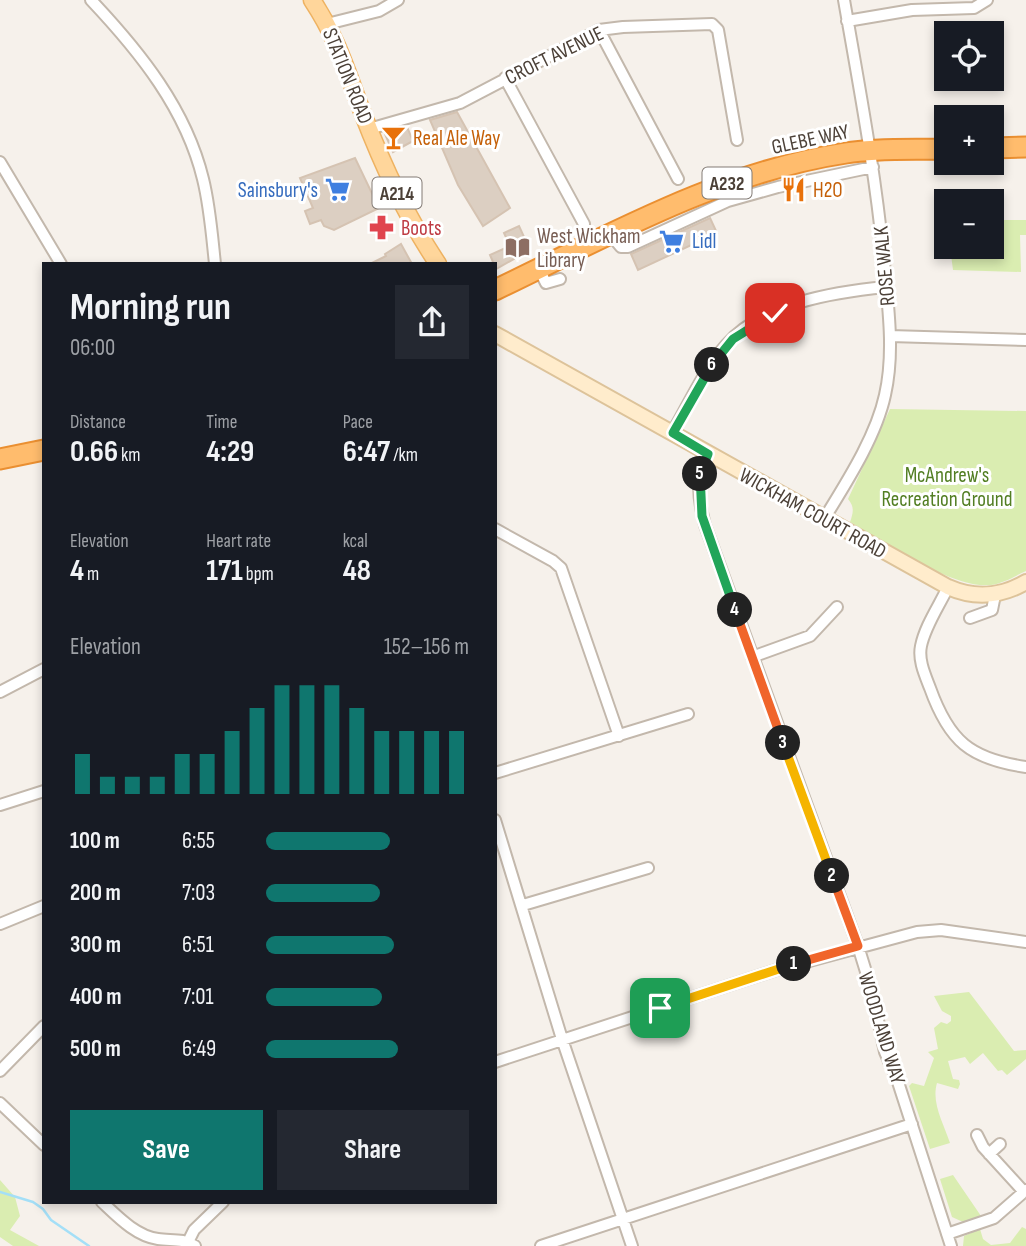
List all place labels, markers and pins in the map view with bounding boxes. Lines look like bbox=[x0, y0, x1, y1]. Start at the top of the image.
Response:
bar icon: Real Ale Way bbox=[379, 124, 407, 152]
place label: Real Ale Way bbox=[413, 126, 500, 151]
supermarket icon: Sainsbury's bbox=[324, 176, 352, 204]
restaurant icon: H2O bbox=[779, 176, 807, 204]
place label: Sainsbury's bbox=[238, 178, 318, 203]
place label: H2O bbox=[813, 178, 843, 203]
pharmacy icon: Boots bbox=[367, 214, 395, 242]
place label: Boots bbox=[401, 216, 442, 241]
place label: West Wickham Library bbox=[537, 224, 641, 273]
supermarket icon: Lidl bbox=[658, 227, 686, 255]
place label: Lidl bbox=[692, 229, 716, 254]
library icon: West Wickham Library bbox=[503, 234, 531, 262]
pin bbox=[745, 283, 805, 343]
pin: 6 bbox=[694, 348, 730, 382]
pin: 5 bbox=[682, 456, 718, 491]
pin: 4 bbox=[718, 592, 752, 628]
pin: 3 bbox=[766, 726, 800, 760]
pin: 2 bbox=[814, 858, 850, 894]
pin: 1 bbox=[776, 946, 812, 982]
pin bbox=[630, 978, 690, 1038]

